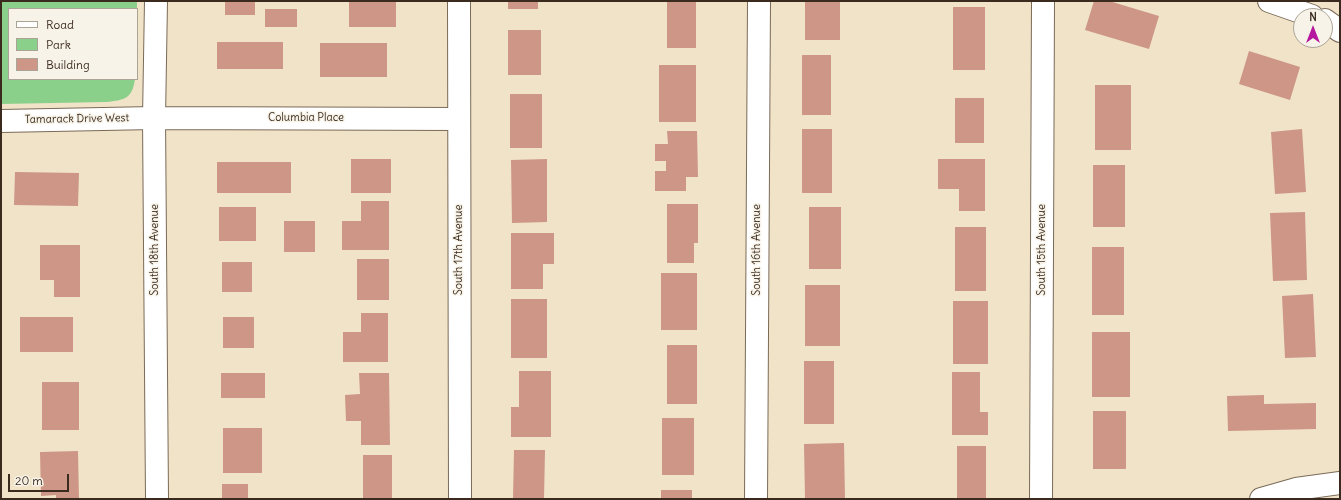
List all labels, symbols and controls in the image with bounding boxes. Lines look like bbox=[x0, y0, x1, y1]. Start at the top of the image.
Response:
legend bbox=[8, 8, 138, 80]
north arrow bbox=[1293, 8, 1333, 48]
text: N bbox=[1309, 10, 1317, 24]
text: Road bbox=[46, 17, 74, 32]
text: Park bbox=[46, 37, 71, 52]
text: Building bbox=[46, 57, 90, 72]
street label: Tamarack Drive West bbox=[25, 111, 129, 127]
street label: Columbia Place bbox=[268, 111, 344, 125]
street label: South 18th Avenue bbox=[148, 204, 162, 296]
street label: South 16th Avenue bbox=[750, 204, 764, 296]
street label: South 15th Avenue bbox=[1035, 204, 1049, 296]
street label: South 17th Avenue bbox=[452, 205, 466, 295]
scale bar bbox=[10, 466, 71, 492]
text: 20 m bbox=[15, 473, 43, 488]

